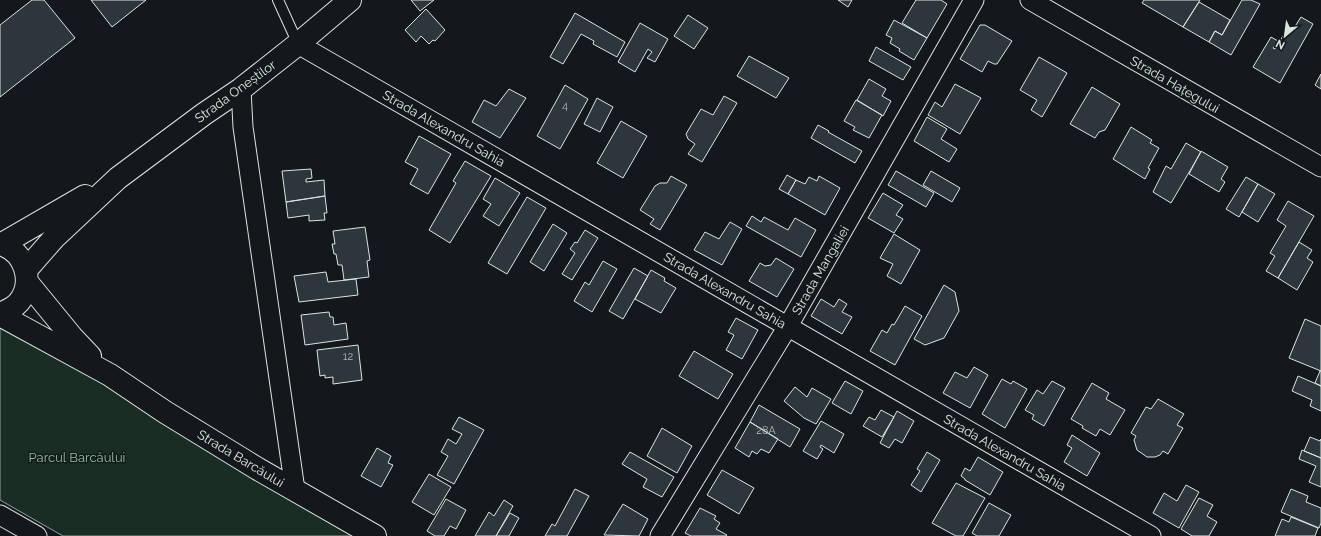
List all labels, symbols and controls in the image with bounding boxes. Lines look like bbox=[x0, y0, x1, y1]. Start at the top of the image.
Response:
north arrow bbox=[1265, 16, 1305, 56]
text: N bbox=[1274, 37, 1287, 52]
street label: Strada Hațegului bbox=[1127, 53, 1222, 116]
street label: Strada Oneștilor bbox=[192, 57, 279, 126]
street label: Strada Alexandru Sahia bbox=[380, 87, 508, 170]
house number: 4 bbox=[562, 99, 568, 112]
street label: Strada Mangaliei bbox=[789, 223, 852, 317]
street label: Strada Alexandru Sahia bbox=[661, 249, 789, 332]
house number: 12 bbox=[343, 350, 353, 363]
street label: Strada Alexandru Sahia bbox=[941, 411, 1069, 494]
house number: 28A bbox=[756, 424, 776, 437]
street label: Strada Barcăului bbox=[195, 427, 287, 490]
park label: Parcul Barcăului bbox=[29, 450, 125, 465]

